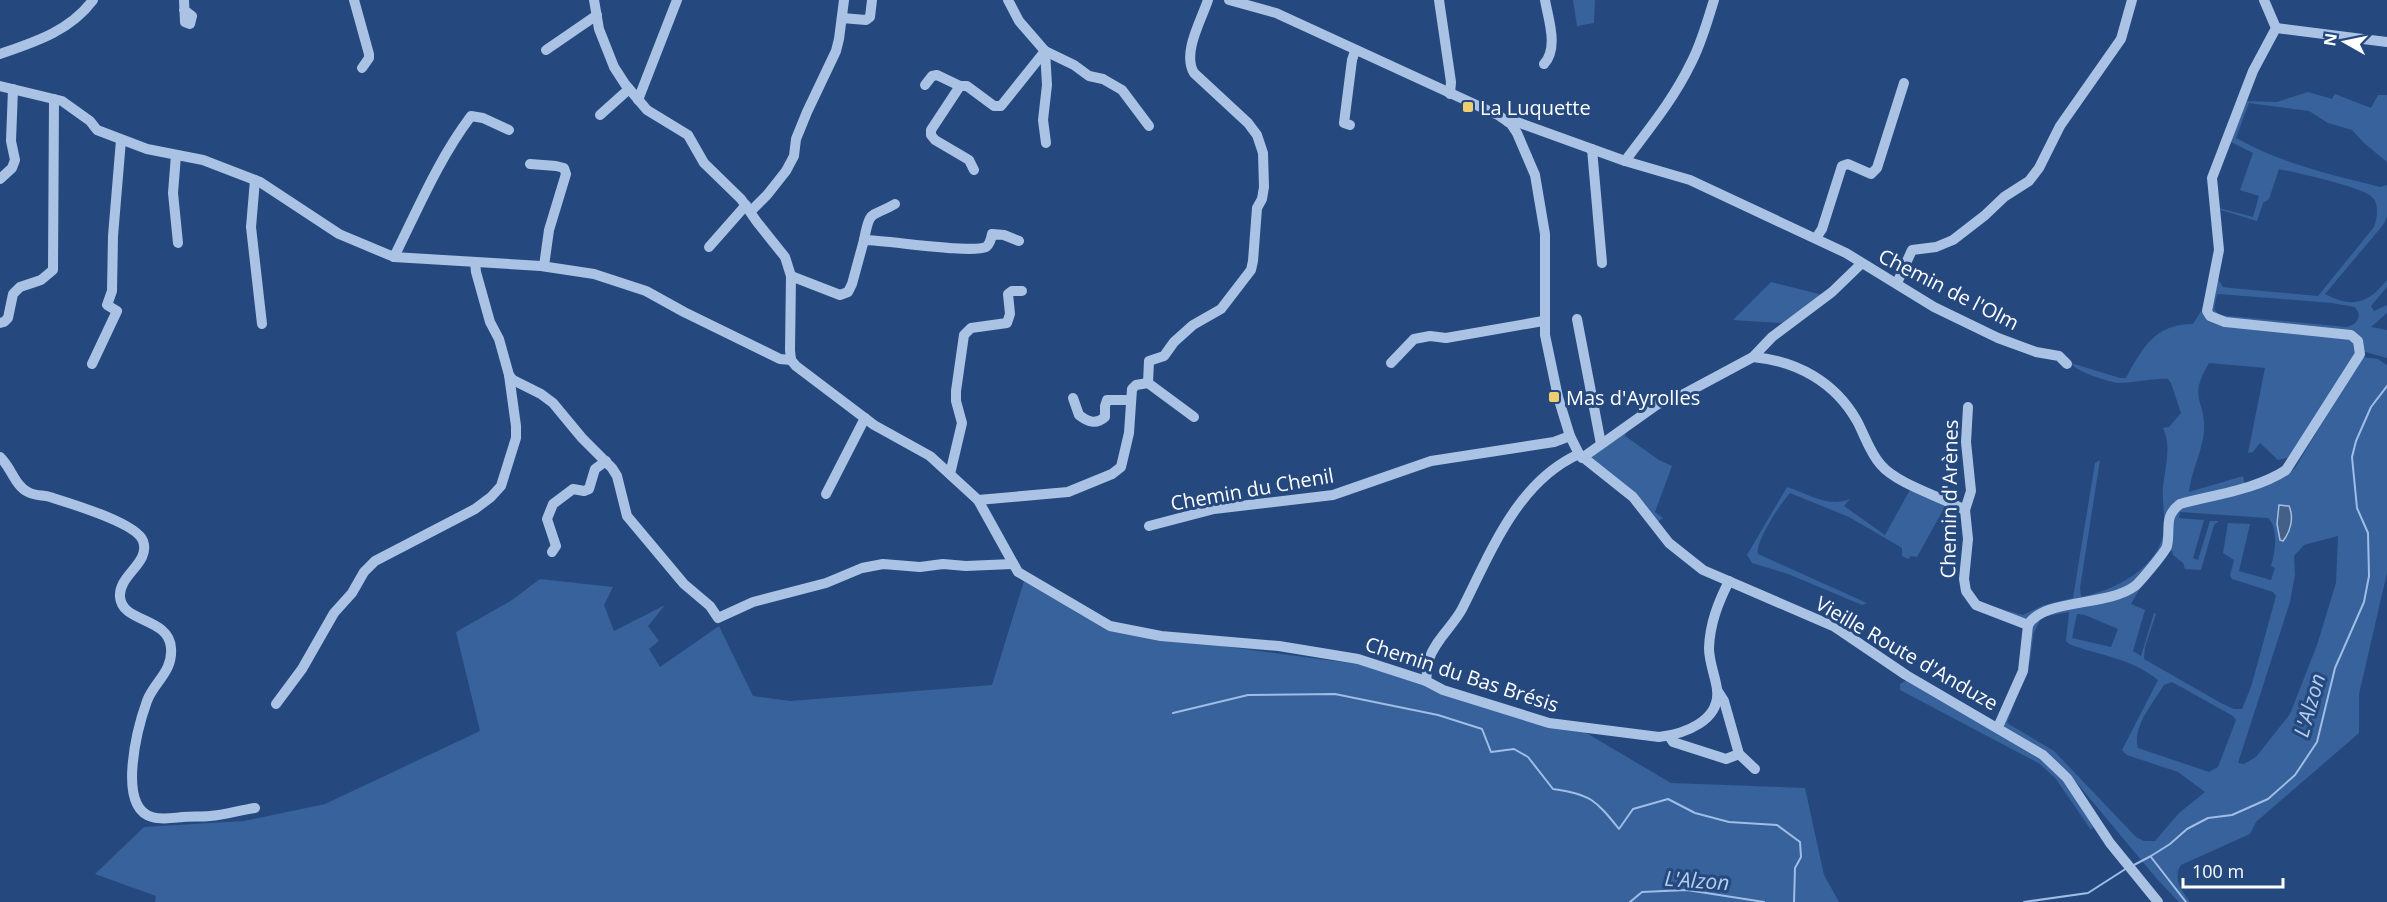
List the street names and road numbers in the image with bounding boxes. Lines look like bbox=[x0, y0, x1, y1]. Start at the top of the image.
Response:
street label: Chemin de l'Olm bbox=[1874, 242, 2024, 336]
street label: Chemin d'Arènes bbox=[1934, 419, 1964, 579]
street label: Chemin du Chenil bbox=[1168, 461, 1336, 517]
street label: Vieille Route d'Anduze bbox=[1811, 590, 2003, 716]
street label: Chemin du Bas Brésis bbox=[1362, 630, 1562, 718]

